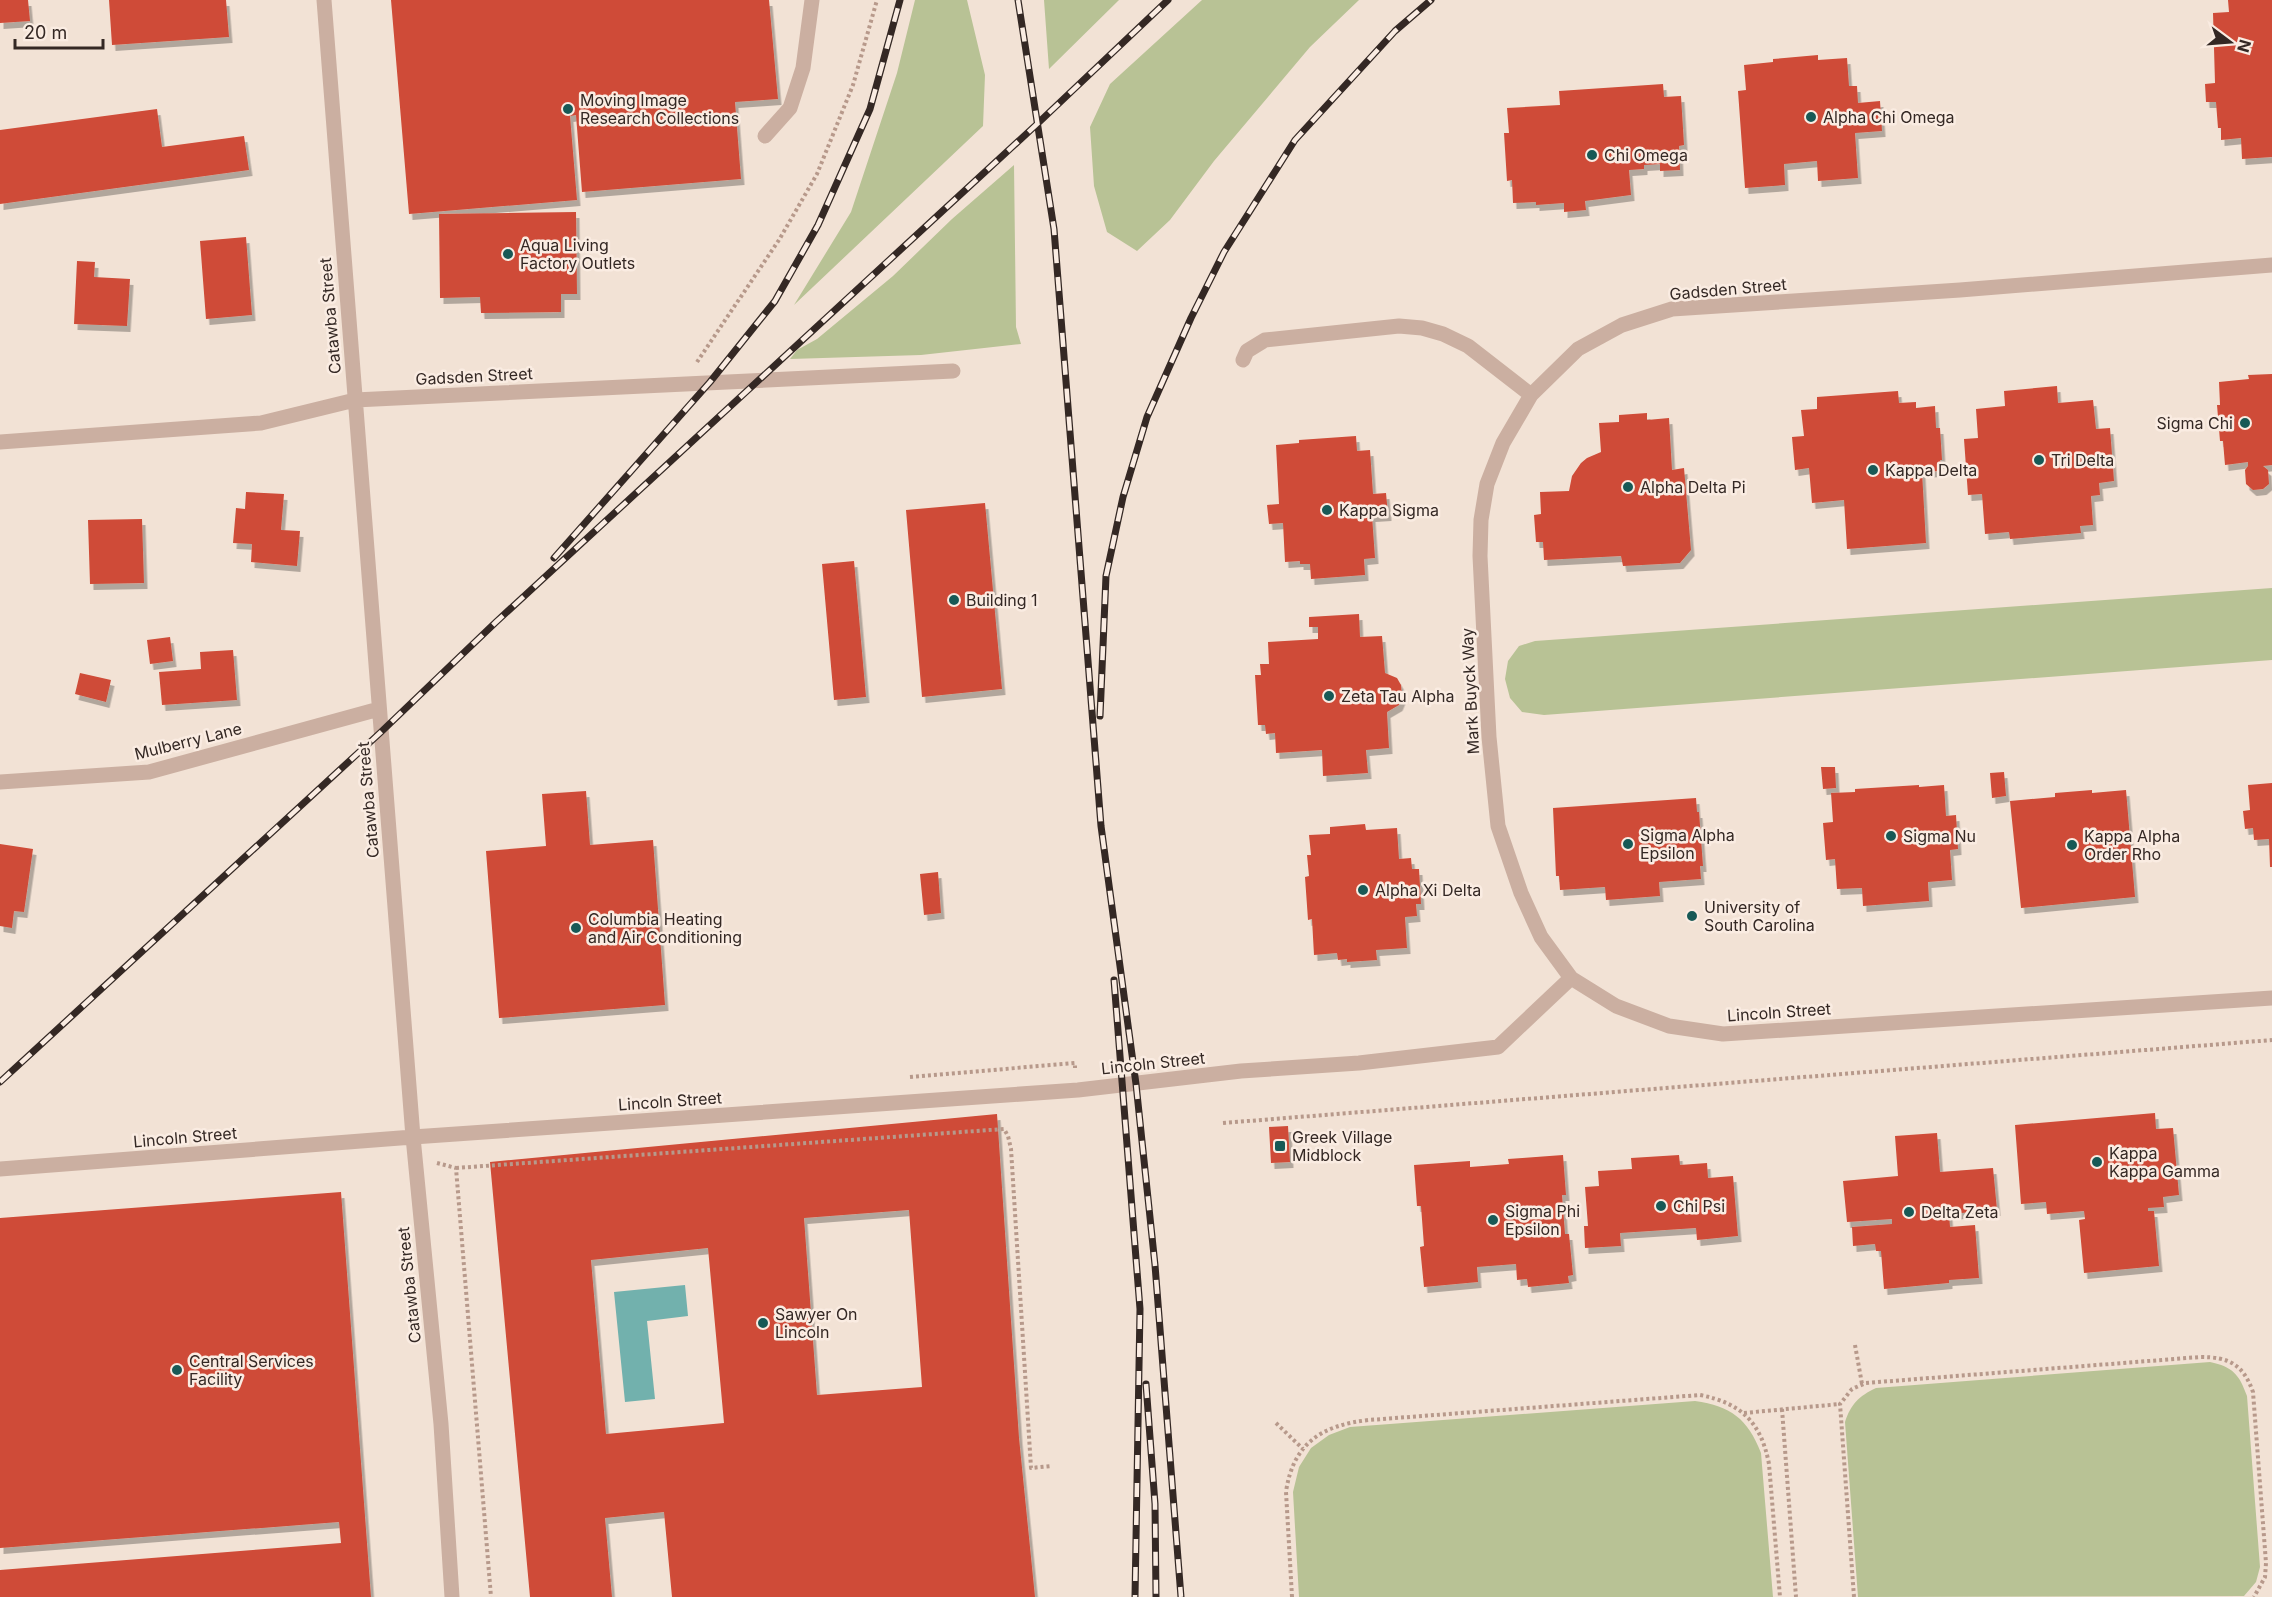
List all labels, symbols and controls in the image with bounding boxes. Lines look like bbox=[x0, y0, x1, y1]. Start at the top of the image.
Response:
scale bar bbox=[15, 12, 104, 50]
north arrow bbox=[2200, 12, 2260, 72]
text: 20 m bbox=[24, 22, 67, 43]
text: N bbox=[2233, 38, 2256, 55]
place label: Moving Image Research Collections bbox=[580, 90, 739, 128]
marker: Moving Image Research Collections bbox=[561, 102, 575, 116]
place label: Alpha Chi Omega bbox=[1823, 107, 1955, 127]
marker: Alpha Chi Omega bbox=[1804, 110, 1818, 124]
place label: Chi Omega bbox=[1604, 145, 1688, 165]
marker: Chi Omega bbox=[1585, 148, 1599, 162]
place label: Aqua Living Factory Outlets bbox=[520, 235, 635, 273]
marker: Aqua Living Factory Outlets bbox=[501, 247, 515, 261]
street label: Catawba Street bbox=[315, 257, 345, 375]
street label: Gadsden Street bbox=[1669, 274, 1787, 304]
street label: Gadsden Street bbox=[415, 363, 533, 389]
place label: Sigma Chi bbox=[2157, 413, 2233, 433]
marker: Sigma Chi bbox=[2238, 416, 2252, 430]
place label: Tri Delta bbox=[2051, 450, 2114, 470]
marker: Tri Delta bbox=[2032, 453, 2046, 467]
place label: Kappa Delta bbox=[1885, 460, 1977, 480]
marker: Kappa Delta bbox=[1866, 463, 1880, 477]
place label: Alpha Delta Pi bbox=[1640, 477, 1746, 497]
marker: Alpha Delta Pi bbox=[1621, 480, 1635, 494]
place label: Kappa Sigma bbox=[1339, 500, 1439, 520]
marker: Kappa Sigma bbox=[1320, 503, 1334, 517]
place label: Building 1 bbox=[966, 590, 1038, 610]
marker: Building 1 bbox=[947, 593, 961, 607]
street label: Mark Buyck Way bbox=[1457, 627, 1483, 755]
place label: Zeta Tau Alpha bbox=[1341, 686, 1454, 706]
marker: Zeta Tau Alpha bbox=[1322, 689, 1336, 703]
street label: Mulberry Lane bbox=[132, 718, 244, 764]
street label: Catawba Street bbox=[353, 741, 383, 859]
place label: Sigma Alpha Epsilon bbox=[1640, 825, 1735, 863]
place label: Sigma Nu bbox=[1903, 826, 1976, 846]
place label: Kappa Alpha Order Rho bbox=[2084, 826, 2180, 864]
marker: Sigma Nu bbox=[1884, 829, 1898, 843]
marker: Sigma Alpha Epsilon bbox=[1621, 837, 1635, 851]
marker: Kappa Alpha Order Rho bbox=[2065, 838, 2079, 852]
place label: Alpha Xi Delta bbox=[1375, 880, 1481, 900]
marker: Alpha Xi Delta bbox=[1356, 883, 1370, 897]
place label: University of South Carolina bbox=[1704, 897, 1815, 935]
place label: Columbia Heating and Air Conditioning bbox=[588, 909, 742, 947]
marker: University of South Carolina bbox=[1685, 909, 1699, 923]
marker: Columbia Heating and Air Conditioning bbox=[569, 921, 583, 935]
street label: Lincoln Street bbox=[1726, 998, 1832, 1026]
street label: Lincoln Street bbox=[1100, 1048, 1206, 1078]
street label: Lincoln Street bbox=[617, 1087, 723, 1115]
street label: Lincoln Street bbox=[132, 1123, 238, 1151]
place label: Greek Village Midblock bbox=[1292, 1127, 1392, 1165]
marker: Greek Village Midblock bbox=[1273, 1139, 1287, 1153]
place label: Kappa Kappa Gamma bbox=[2109, 1143, 2220, 1181]
marker: Kappa Kappa Gamma bbox=[2090, 1155, 2104, 1169]
place label: Chi Psi bbox=[1673, 1196, 1725, 1216]
marker: Chi Psi bbox=[1654, 1199, 1668, 1213]
place label: Sigma Phi Epsilon bbox=[1505, 1201, 1580, 1239]
place label: Delta Zeta bbox=[1921, 1202, 1998, 1222]
marker: Delta Zeta bbox=[1902, 1205, 1916, 1219]
marker: Sigma Phi Epsilon bbox=[1486, 1213, 1500, 1227]
street label: Catawba Street bbox=[393, 1226, 425, 1344]
place label: Sawyer On Lincoln bbox=[775, 1304, 858, 1342]
marker: Sawyer On Lincoln bbox=[756, 1316, 770, 1330]
place label: Central Services Facility bbox=[189, 1351, 314, 1389]
marker: Central Services Facility bbox=[170, 1363, 184, 1377]

